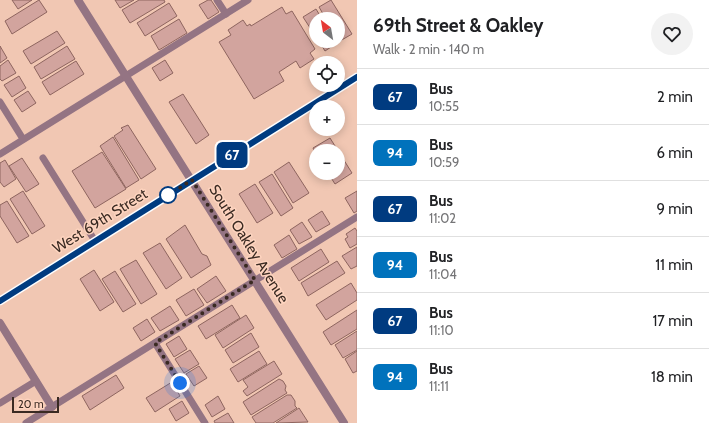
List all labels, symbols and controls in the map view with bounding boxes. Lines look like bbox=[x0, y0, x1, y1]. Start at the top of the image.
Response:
north arrow bbox=[309, 12, 345, 48]
map controls bbox=[309, 12, 345, 180]
button: heart bbox=[651, 13, 693, 55]
text: 69th Street & Oakley bbox=[373, 14, 543, 37]
text: Walk · 2 min · 140 m bbox=[373, 41, 484, 57]
button: locate bbox=[309, 56, 345, 92]
text: Bus bbox=[429, 80, 453, 98]
text: 67 bbox=[387, 88, 403, 106]
text: 2 min bbox=[657, 88, 693, 106]
text: 10:55 bbox=[429, 98, 459, 114]
button: + bbox=[309, 100, 345, 136]
text: Bus bbox=[429, 136, 453, 154]
line badge: 67 bbox=[214, 142, 250, 168]
button: − bbox=[309, 144, 345, 180]
text: 94 bbox=[387, 144, 403, 162]
text: 6 min bbox=[656, 144, 693, 162]
text: 67 bbox=[224, 146, 240, 164]
text: 10:59 bbox=[429, 154, 459, 170]
street label: South Oakley Avenue bbox=[205, 181, 293, 307]
street label: West 69th Street bbox=[49, 185, 151, 257]
unlabelled marker bbox=[159, 186, 177, 204]
text: Bus bbox=[429, 192, 453, 210]
text: 67 bbox=[387, 200, 403, 218]
text: 9 min bbox=[656, 200, 693, 218]
text: 11:02 bbox=[429, 210, 456, 226]
text: Bus bbox=[429, 248, 453, 266]
text: 94 bbox=[387, 256, 403, 274]
text: 11 min bbox=[655, 256, 693, 274]
text: 11:04 bbox=[429, 266, 457, 282]
text: Bus bbox=[429, 304, 453, 322]
text: 67 bbox=[387, 312, 403, 330]
text: 17 min bbox=[652, 312, 693, 330]
text: 11:10 bbox=[429, 322, 454, 338]
text: Bus bbox=[429, 360, 453, 378]
text: 94 bbox=[387, 368, 403, 386]
text: 18 min bbox=[651, 368, 693, 386]
your location bbox=[170, 373, 190, 393]
text: 11:11 bbox=[429, 378, 449, 394]
scale bar bbox=[12, 395, 59, 414]
text: 20 m bbox=[18, 397, 44, 411]

